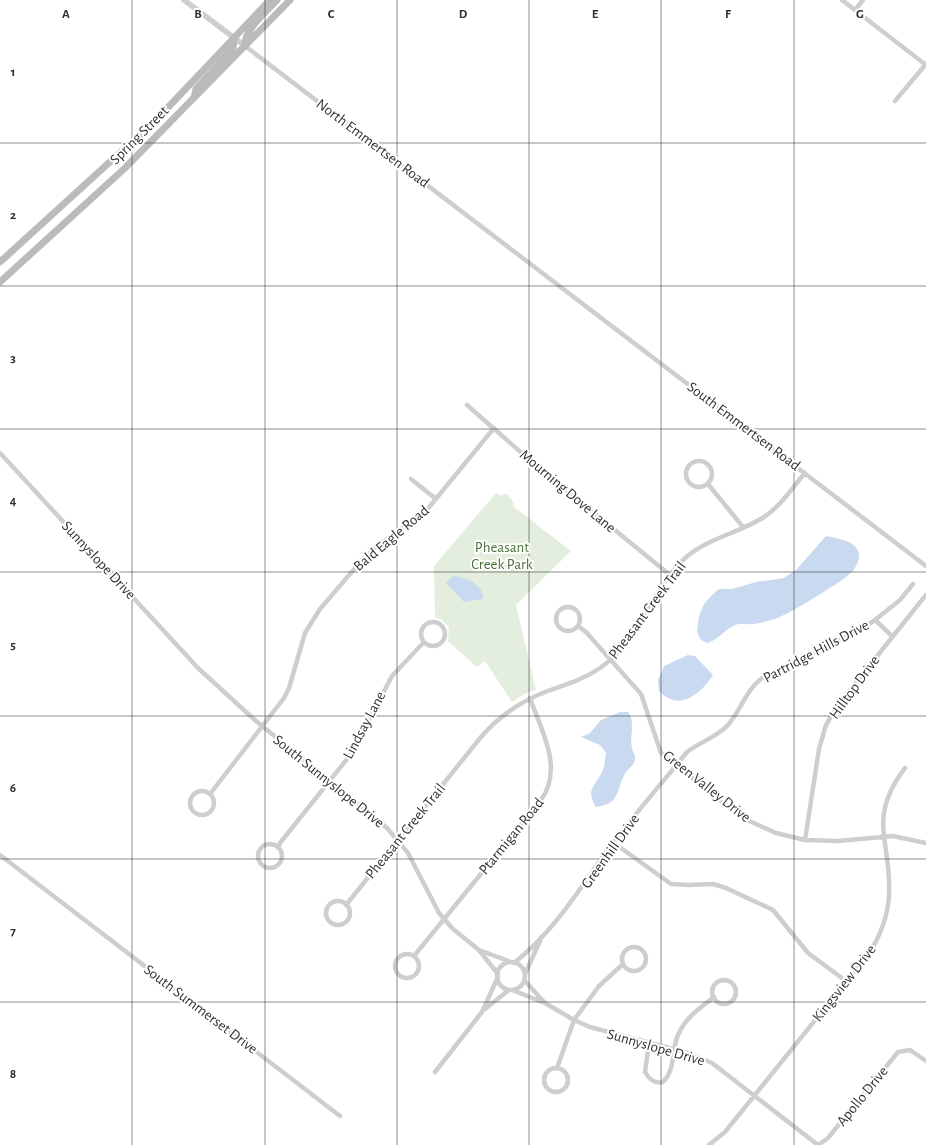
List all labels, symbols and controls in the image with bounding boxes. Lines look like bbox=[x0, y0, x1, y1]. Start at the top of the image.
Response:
text: A bbox=[62, 8, 70, 21]
text: B bbox=[194, 8, 202, 21]
text: C bbox=[328, 8, 335, 21]
text: D bbox=[459, 8, 468, 21]
text: E bbox=[592, 8, 599, 21]
text: F bbox=[725, 8, 732, 21]
text: G bbox=[856, 8, 864, 21]
text: 1 bbox=[11, 66, 15, 79]
street label: North Emmertsen Road bbox=[313, 96, 432, 191]
street label: Spring Street bbox=[107, 103, 172, 167]
text: 2 bbox=[10, 209, 16, 222]
text: 3 bbox=[10, 352, 16, 365]
street label: South Emmertsen Road bbox=[685, 379, 803, 474]
street label: Mourning Dove Lane bbox=[517, 447, 619, 536]
text: 4 bbox=[10, 495, 17, 508]
street label: Bald Eagle Road bbox=[351, 503, 432, 574]
street label: Sunnyslope Drive bbox=[59, 518, 139, 602]
park label: Pheasant Creek Park bbox=[471, 540, 533, 572]
street label: Pheasant Creek Trail bbox=[606, 559, 689, 662]
street label: Partridge Hills Drive bbox=[761, 617, 872, 686]
text: 5 bbox=[10, 639, 16, 652]
street label: Hilltop Drive bbox=[826, 653, 882, 722]
street label: Lindsay Lane bbox=[340, 689, 389, 762]
street label: South Sunnyslope Drive bbox=[270, 732, 387, 831]
street label: Green Valley Drive bbox=[660, 748, 753, 825]
street label: Pheasant Creek Trail bbox=[363, 781, 448, 882]
text: 6 bbox=[10, 782, 16, 795]
street label: Ptarmigan Road bbox=[476, 795, 547, 877]
street label: Greenhill Drive bbox=[579, 811, 642, 891]
text: 7 bbox=[10, 925, 16, 938]
street label: Kingsview Drive bbox=[810, 942, 879, 1025]
street label: South Summerset Drive bbox=[141, 962, 260, 1057]
street label: Sunnyslope Drive bbox=[605, 1026, 706, 1069]
street label: Apollo Drive bbox=[834, 1064, 891, 1129]
text: 8 bbox=[10, 1068, 16, 1081]

